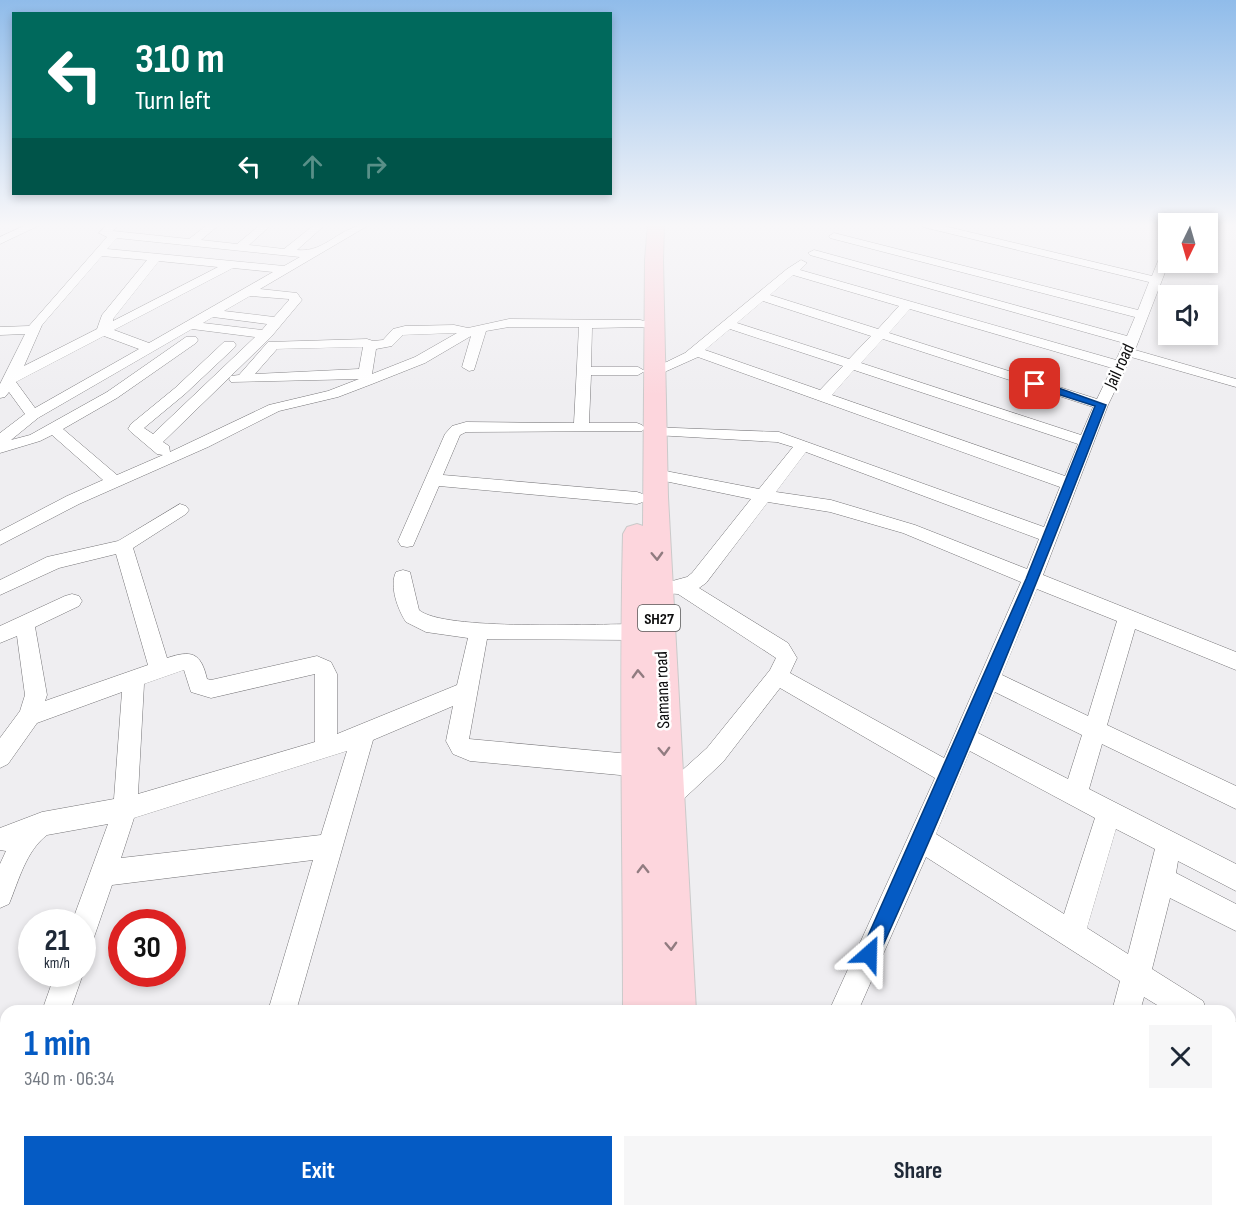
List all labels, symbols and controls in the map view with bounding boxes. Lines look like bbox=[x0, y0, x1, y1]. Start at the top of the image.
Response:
text: 310 m bbox=[135, 34, 225, 85]
icon: left bbox=[36, 36, 114, 114]
text: Turn left bbox=[135, 85, 211, 117]
icon: left bbox=[233, 150, 266, 183]
icon: ahead bbox=[296, 150, 329, 183]
icon: right bbox=[359, 150, 392, 183]
north arrow bbox=[1158, 213, 1218, 273]
map controls bbox=[1158, 213, 1218, 345]
button: sound bbox=[1158, 285, 1218, 345]
street label: Jail road bbox=[1100, 340, 1139, 393]
pin bbox=[1009, 358, 1060, 409]
icon: arrive bbox=[1018, 367, 1051, 400]
one-way arrow bbox=[651, 552, 663, 561]
road number: SH27 bbox=[638, 605, 680, 631]
street label: Samana road bbox=[651, 651, 674, 729]
one-way arrow bbox=[631, 669, 644, 678]
one-way arrow bbox=[658, 747, 670, 756]
one-way arrow bbox=[637, 864, 649, 873]
speed limit sign: 30 bbox=[108, 909, 186, 987]
position arrow bbox=[837, 922, 901, 986]
text: 21 bbox=[45, 923, 69, 959]
one-way arrow bbox=[665, 942, 678, 951]
text: km/h bbox=[44, 954, 70, 973]
text: 1 min bbox=[24, 1023, 91, 1066]
button: close bbox=[1149, 1025, 1212, 1088]
text: 340 m · 06:34 bbox=[24, 1067, 114, 1091]
button: Exit bbox=[24, 1136, 612, 1205]
button: Share bbox=[624, 1136, 1212, 1205]

